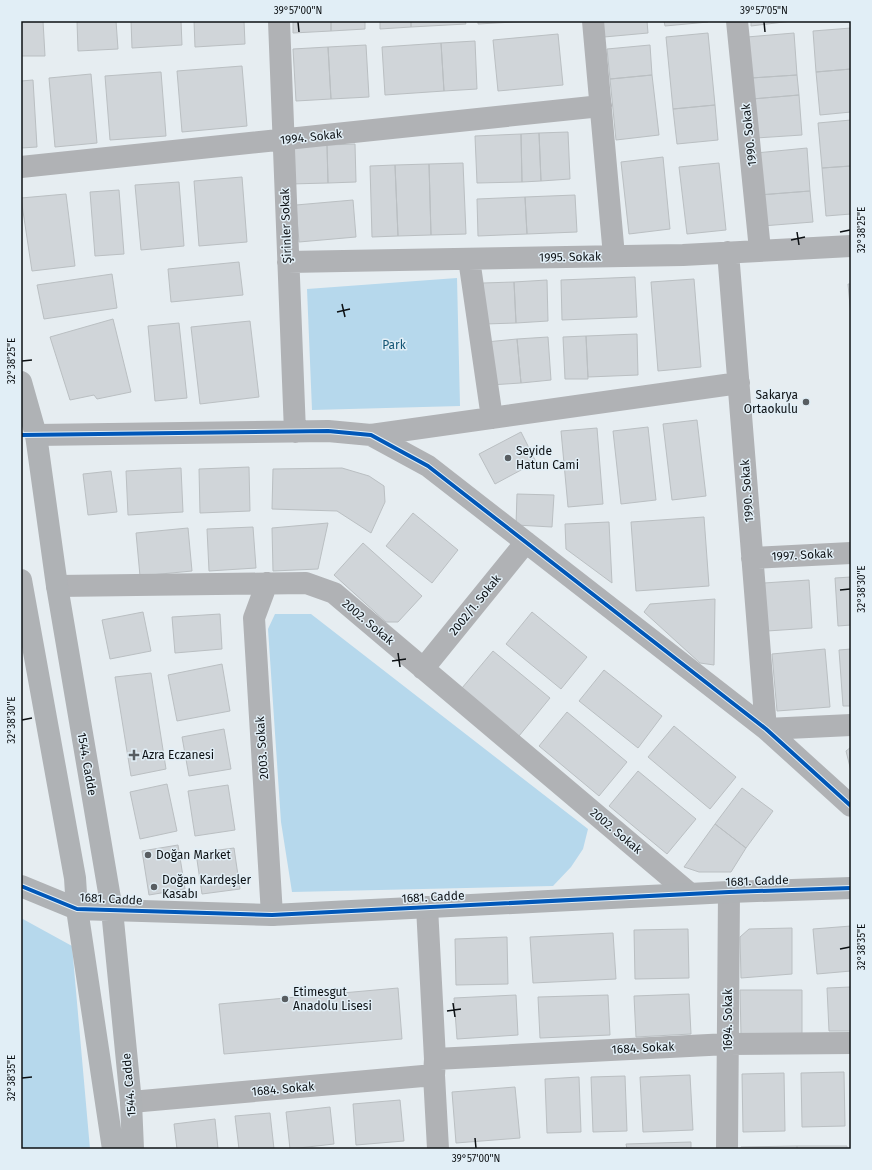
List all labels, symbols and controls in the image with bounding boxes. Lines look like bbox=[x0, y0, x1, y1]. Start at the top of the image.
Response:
text: 39°57'00"N bbox=[274, 5, 322, 17]
text: 39°57'05"N bbox=[740, 5, 788, 17]
street label: 1990. Sokak bbox=[739, 102, 759, 167]
street label: 1994. Sokak bbox=[279, 127, 344, 147]
street label: Şirinler Sokak bbox=[278, 187, 294, 264]
text: 32°38'25"E bbox=[856, 207, 868, 253]
street label: 1995. Sokak bbox=[539, 249, 602, 265]
text: 32°38'25"E bbox=[6, 338, 18, 384]
park label: Park bbox=[382, 338, 407, 352]
place label: Sakarya Ortaokulu bbox=[744, 388, 798, 416]
marker: Sakarya Ortaokulu bbox=[801, 397, 811, 407]
place label: Seyide Hatun Cami bbox=[516, 444, 579, 472]
marker: Seyide Hatun Cami bbox=[503, 453, 513, 463]
street label: 1990. Sokak bbox=[738, 458, 756, 523]
street label: 1997. Sokak bbox=[771, 546, 834, 564]
text: 32°38'30"E bbox=[856, 565, 868, 613]
street label: 2002/1. Sokak bbox=[446, 571, 504, 638]
street label: 2002. Sokak bbox=[339, 596, 397, 648]
text: 32°38'30"E bbox=[6, 696, 18, 744]
street label: 2003. Sokak bbox=[253, 715, 271, 780]
street label: 1544. Cadde bbox=[75, 731, 99, 797]
place label: Azra Eczanesi bbox=[142, 748, 214, 762]
marker: Azra Eczanesi bbox=[129, 750, 139, 760]
street label: 2002. Sokak bbox=[587, 805, 645, 857]
place label: Doğan Market bbox=[156, 848, 232, 862]
marker: Doğan Market bbox=[143, 850, 153, 860]
place label: Doğan Kardeşler Kasabı bbox=[162, 873, 252, 901]
street label: 1681. Cadde bbox=[725, 873, 789, 889]
marker: Doğan Kardeşler Kasabı bbox=[149, 882, 159, 892]
street label: 1681. Cadde bbox=[401, 888, 465, 906]
street label: 1681. Cadde bbox=[79, 890, 143, 908]
text: 32°38'35"E bbox=[856, 924, 868, 970]
place label: Etimesgut Anadolu Lisesi bbox=[293, 985, 372, 1013]
street label: 1694. Sokak bbox=[721, 988, 735, 1051]
marker: Etimesgut Anadolu Lisesi bbox=[280, 994, 290, 1004]
street label: 1684. Sokak bbox=[611, 1039, 676, 1057]
street label: 1544. Cadde bbox=[119, 1052, 139, 1118]
text: 32°38'35"E bbox=[6, 1055, 18, 1101]
street label: 1684. Sokak bbox=[251, 1079, 316, 1099]
text: 39°57'00"N bbox=[452, 1153, 500, 1165]

